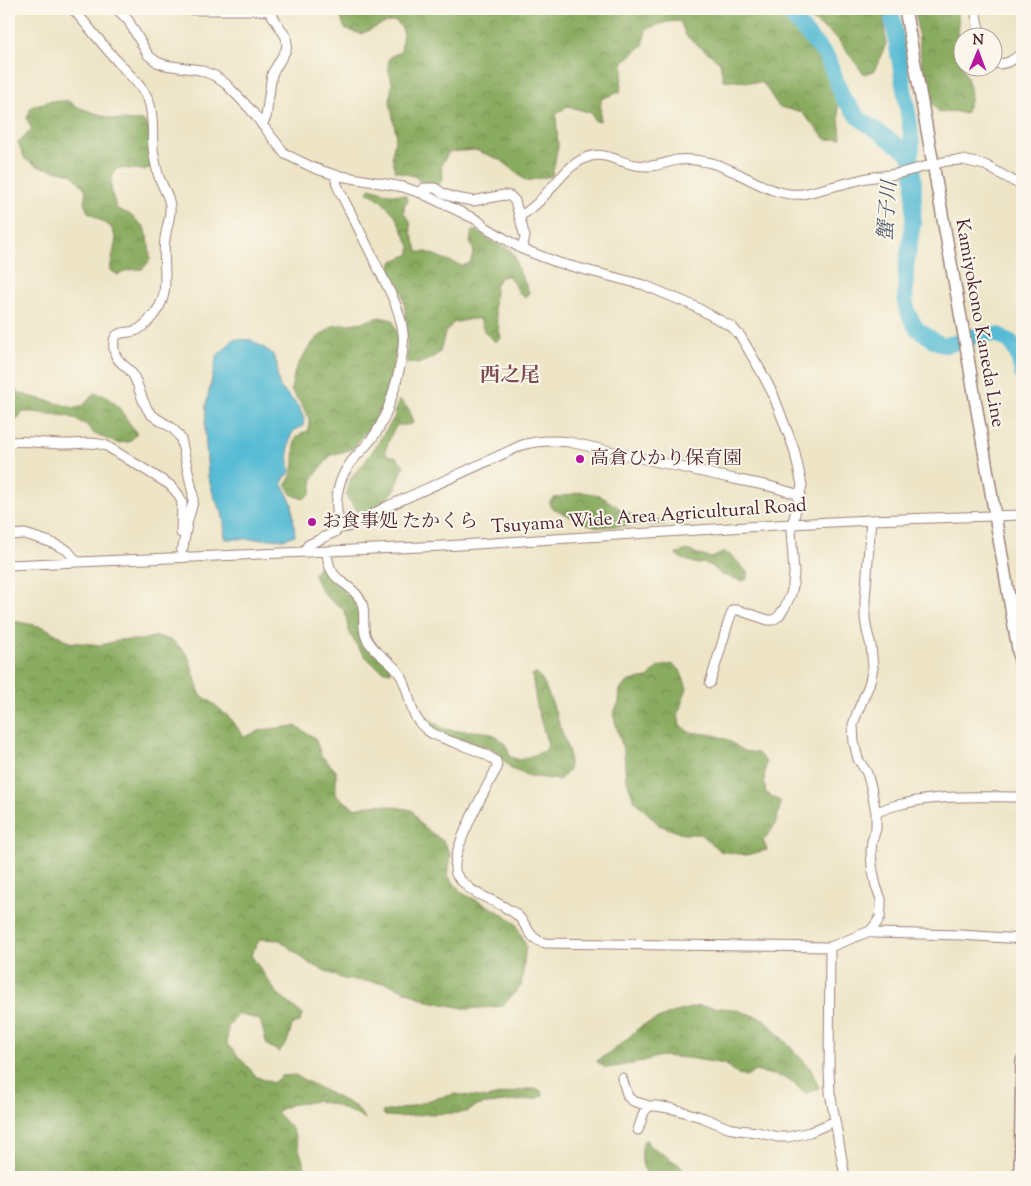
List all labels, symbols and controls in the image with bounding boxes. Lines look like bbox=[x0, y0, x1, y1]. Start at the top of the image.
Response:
north arrow bbox=[954, 28, 1004, 78]
text: N bbox=[972, 31, 984, 51]
water label: 蟹子川 bbox=[872, 178, 906, 242]
street label: Kamiyokono Kaneda Line bbox=[947, 217, 1011, 430]
district label: 西之尾 bbox=[480, 362, 540, 391]
place label: 高倉ひかり保育園 bbox=[590, 446, 742, 473]
marker: 高倉ひかり保育園 bbox=[574, 453, 586, 465]
street label: Tsuyama Wide Area Agricultural Road bbox=[490, 492, 808, 541]
place label: お食事処 たかくら bbox=[322, 509, 478, 536]
marker: お食事処 たかくら bbox=[306, 516, 318, 528]

